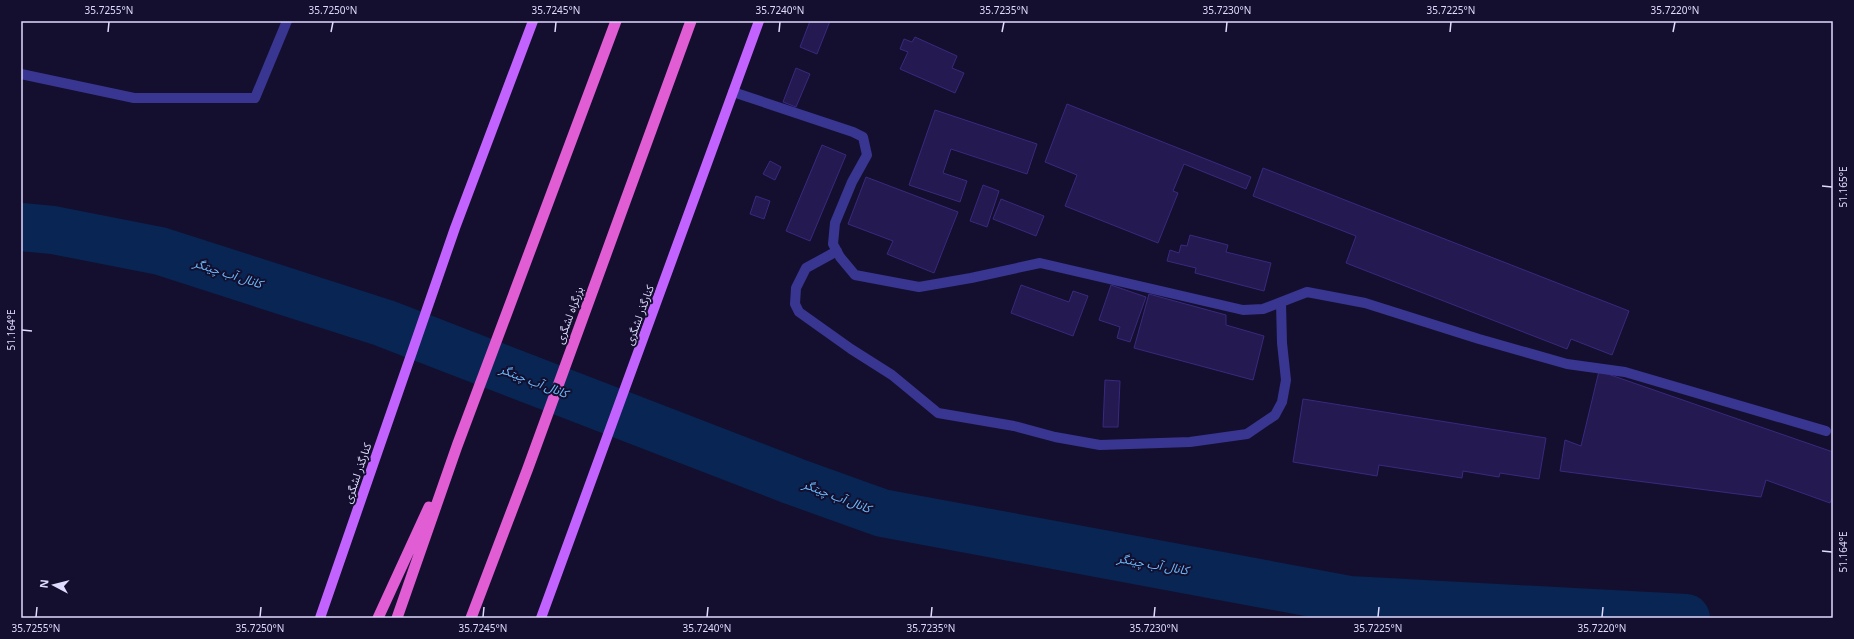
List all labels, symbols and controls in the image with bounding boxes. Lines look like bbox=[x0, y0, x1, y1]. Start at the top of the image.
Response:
text: 35.7255°N bbox=[85, 3, 133, 17]
text: 35.7250°N bbox=[309, 3, 357, 17]
text: 35.7245°N bbox=[532, 3, 580, 17]
text: 35.7240°N bbox=[756, 3, 804, 17]
text: 35.7235°N bbox=[980, 3, 1028, 17]
text: 35.7230°N bbox=[1203, 3, 1251, 17]
text: 35.7225°N bbox=[1427, 3, 1475, 17]
text: 35.7220°N bbox=[1651, 3, 1699, 17]
text: 51.165°E bbox=[1836, 166, 1850, 208]
water label: کانال آب چیتگر bbox=[190, 254, 267, 293]
street label: کنارگذر لشگری bbox=[621, 282, 657, 347]
street label: بزرگراه لشگری bbox=[552, 284, 586, 346]
text: 51.164°E bbox=[4, 309, 18, 351]
water label: کانال آب چیتگر bbox=[497, 360, 572, 402]
street label: کنارگذر لشگری bbox=[340, 440, 374, 505]
water label: کانال آب چیتگر bbox=[800, 475, 875, 517]
text: 51.164°E bbox=[1836, 531, 1850, 573]
water label: کانال آب چیتگر bbox=[1115, 549, 1192, 579]
north arrow bbox=[34, 565, 74, 605]
text: N bbox=[36, 578, 52, 589]
text: 35.7255°N bbox=[12, 621, 60, 635]
text: 35.7250°N bbox=[236, 621, 284, 635]
text: 35.7245°N bbox=[459, 621, 507, 635]
text: 35.7240°N bbox=[683, 621, 731, 635]
text: 35.7235°N bbox=[907, 621, 955, 635]
text: 35.7230°N bbox=[1130, 621, 1178, 635]
text: 35.7225°N bbox=[1354, 621, 1402, 635]
text: 35.7220°N bbox=[1578, 621, 1626, 635]

